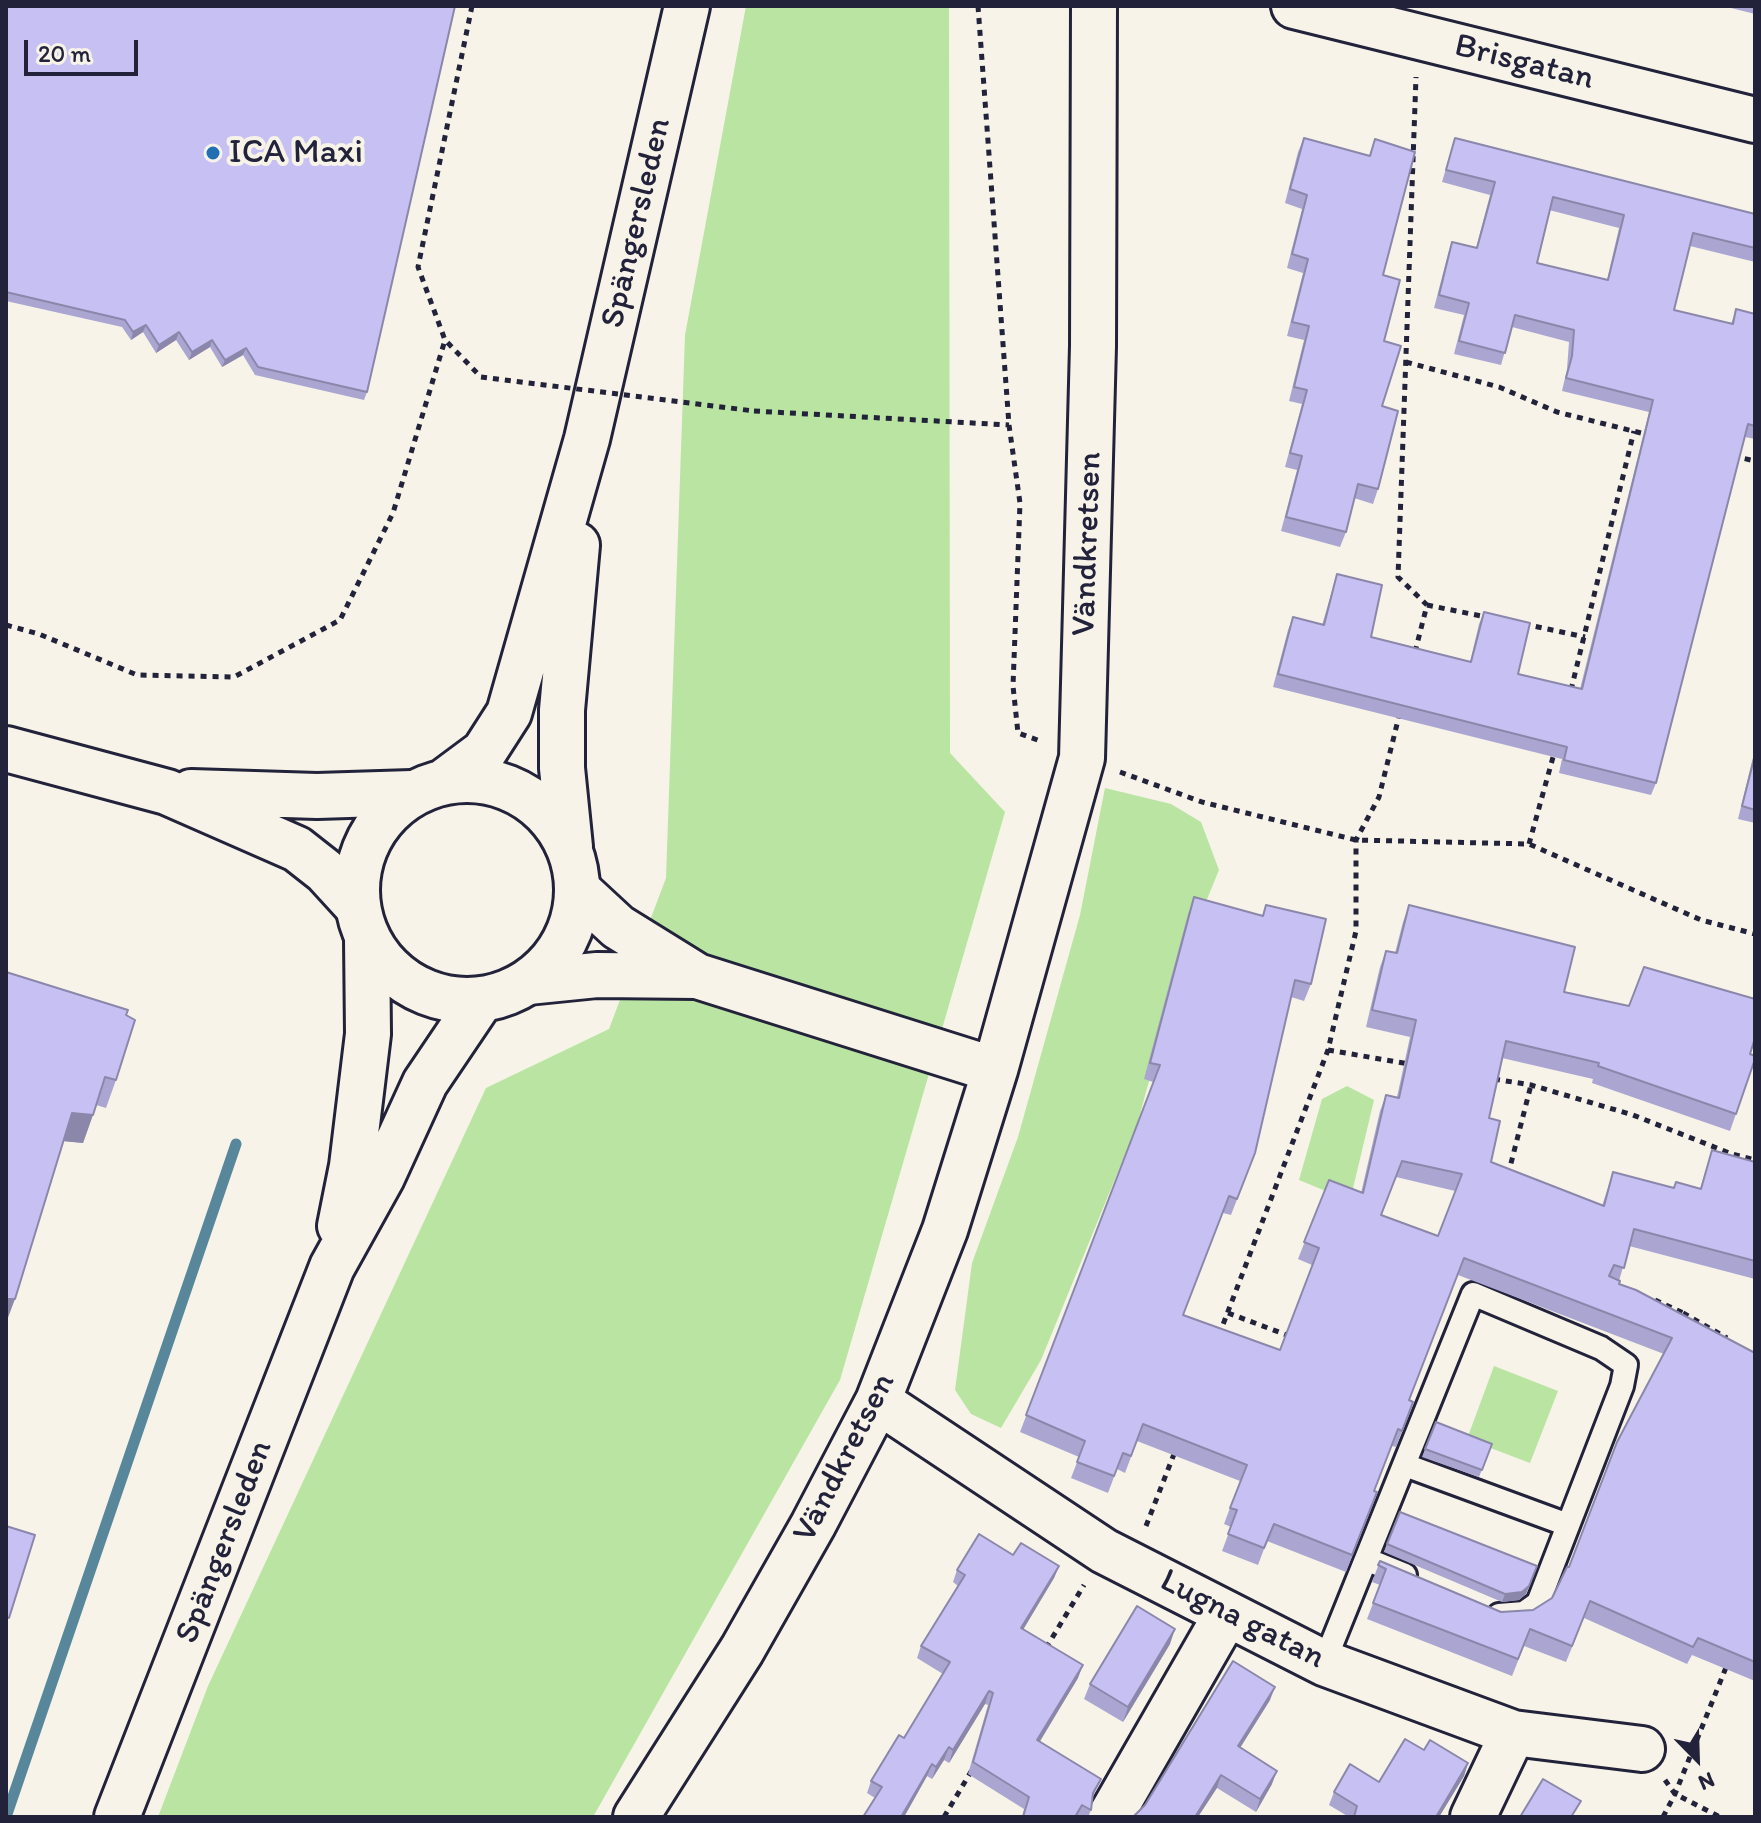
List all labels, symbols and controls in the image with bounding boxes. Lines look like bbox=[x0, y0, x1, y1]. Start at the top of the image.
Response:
scale bar bbox=[28, 24, 142, 74]
street label: Brisgatan bbox=[1450, 26, 1598, 100]
text: 20 m bbox=[38, 39, 91, 68]
street label: Spängersleden bbox=[593, 114, 681, 332]
place label: ICA Maxi bbox=[229, 133, 363, 173]
marker: ICA Maxi bbox=[204, 144, 222, 162]
street label: Vändkretsen bbox=[1064, 451, 1112, 637]
street label: Vändkretsen bbox=[785, 1367, 905, 1549]
street label: Spängersleden bbox=[168, 1435, 282, 1649]
street label: Lugna gatan bbox=[1153, 1561, 1331, 1679]
north arrow bbox=[1657, 1719, 1737, 1799]
text: N bbox=[1694, 1766, 1719, 1797]

